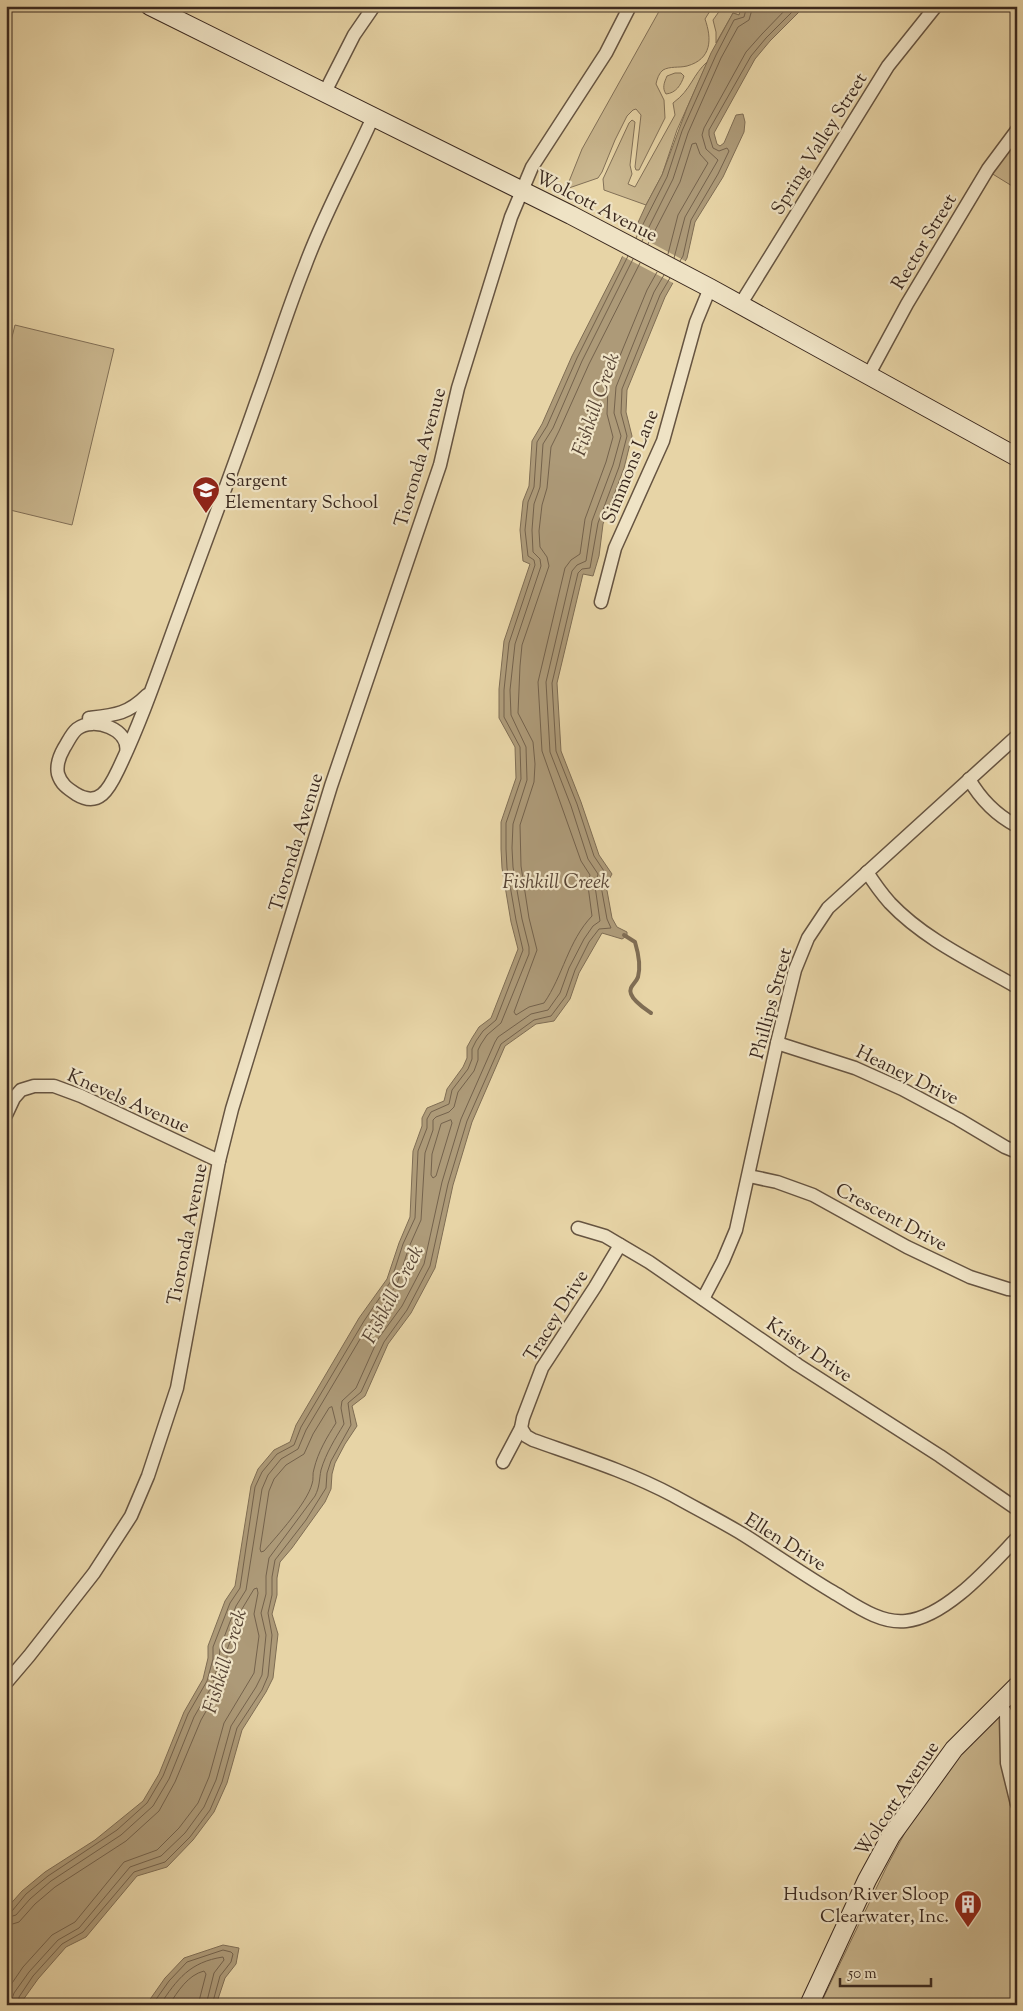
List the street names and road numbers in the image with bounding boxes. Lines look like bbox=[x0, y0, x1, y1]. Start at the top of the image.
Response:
street label: Spring Valley Street bbox=[765, 68, 875, 221]
street label: Wolcott Avenue bbox=[530, 165, 662, 250]
street label: Rector Street bbox=[886, 189, 965, 295]
street label: Tioronda Avenue bbox=[389, 385, 454, 530]
street label: Simmons Lane bbox=[596, 406, 667, 528]
street label: Tioronda Avenue bbox=[263, 770, 331, 915]
street label: Phillips Street bbox=[745, 944, 800, 1062]
street label: Heaney Drive bbox=[851, 1040, 963, 1113]
street label: Knevels Avenue bbox=[62, 1063, 194, 1141]
street label: Tioronda Avenue bbox=[161, 1161, 215, 1308]
street label: Crescent Drive bbox=[830, 1177, 952, 1259]
street label: Tracey Drive bbox=[518, 1265, 596, 1367]
street label: Kristy Drive bbox=[760, 1312, 857, 1390]
street label: Ellen Drive bbox=[739, 1507, 831, 1579]
street label: Wolcott Avenue bbox=[849, 1736, 947, 1863]

